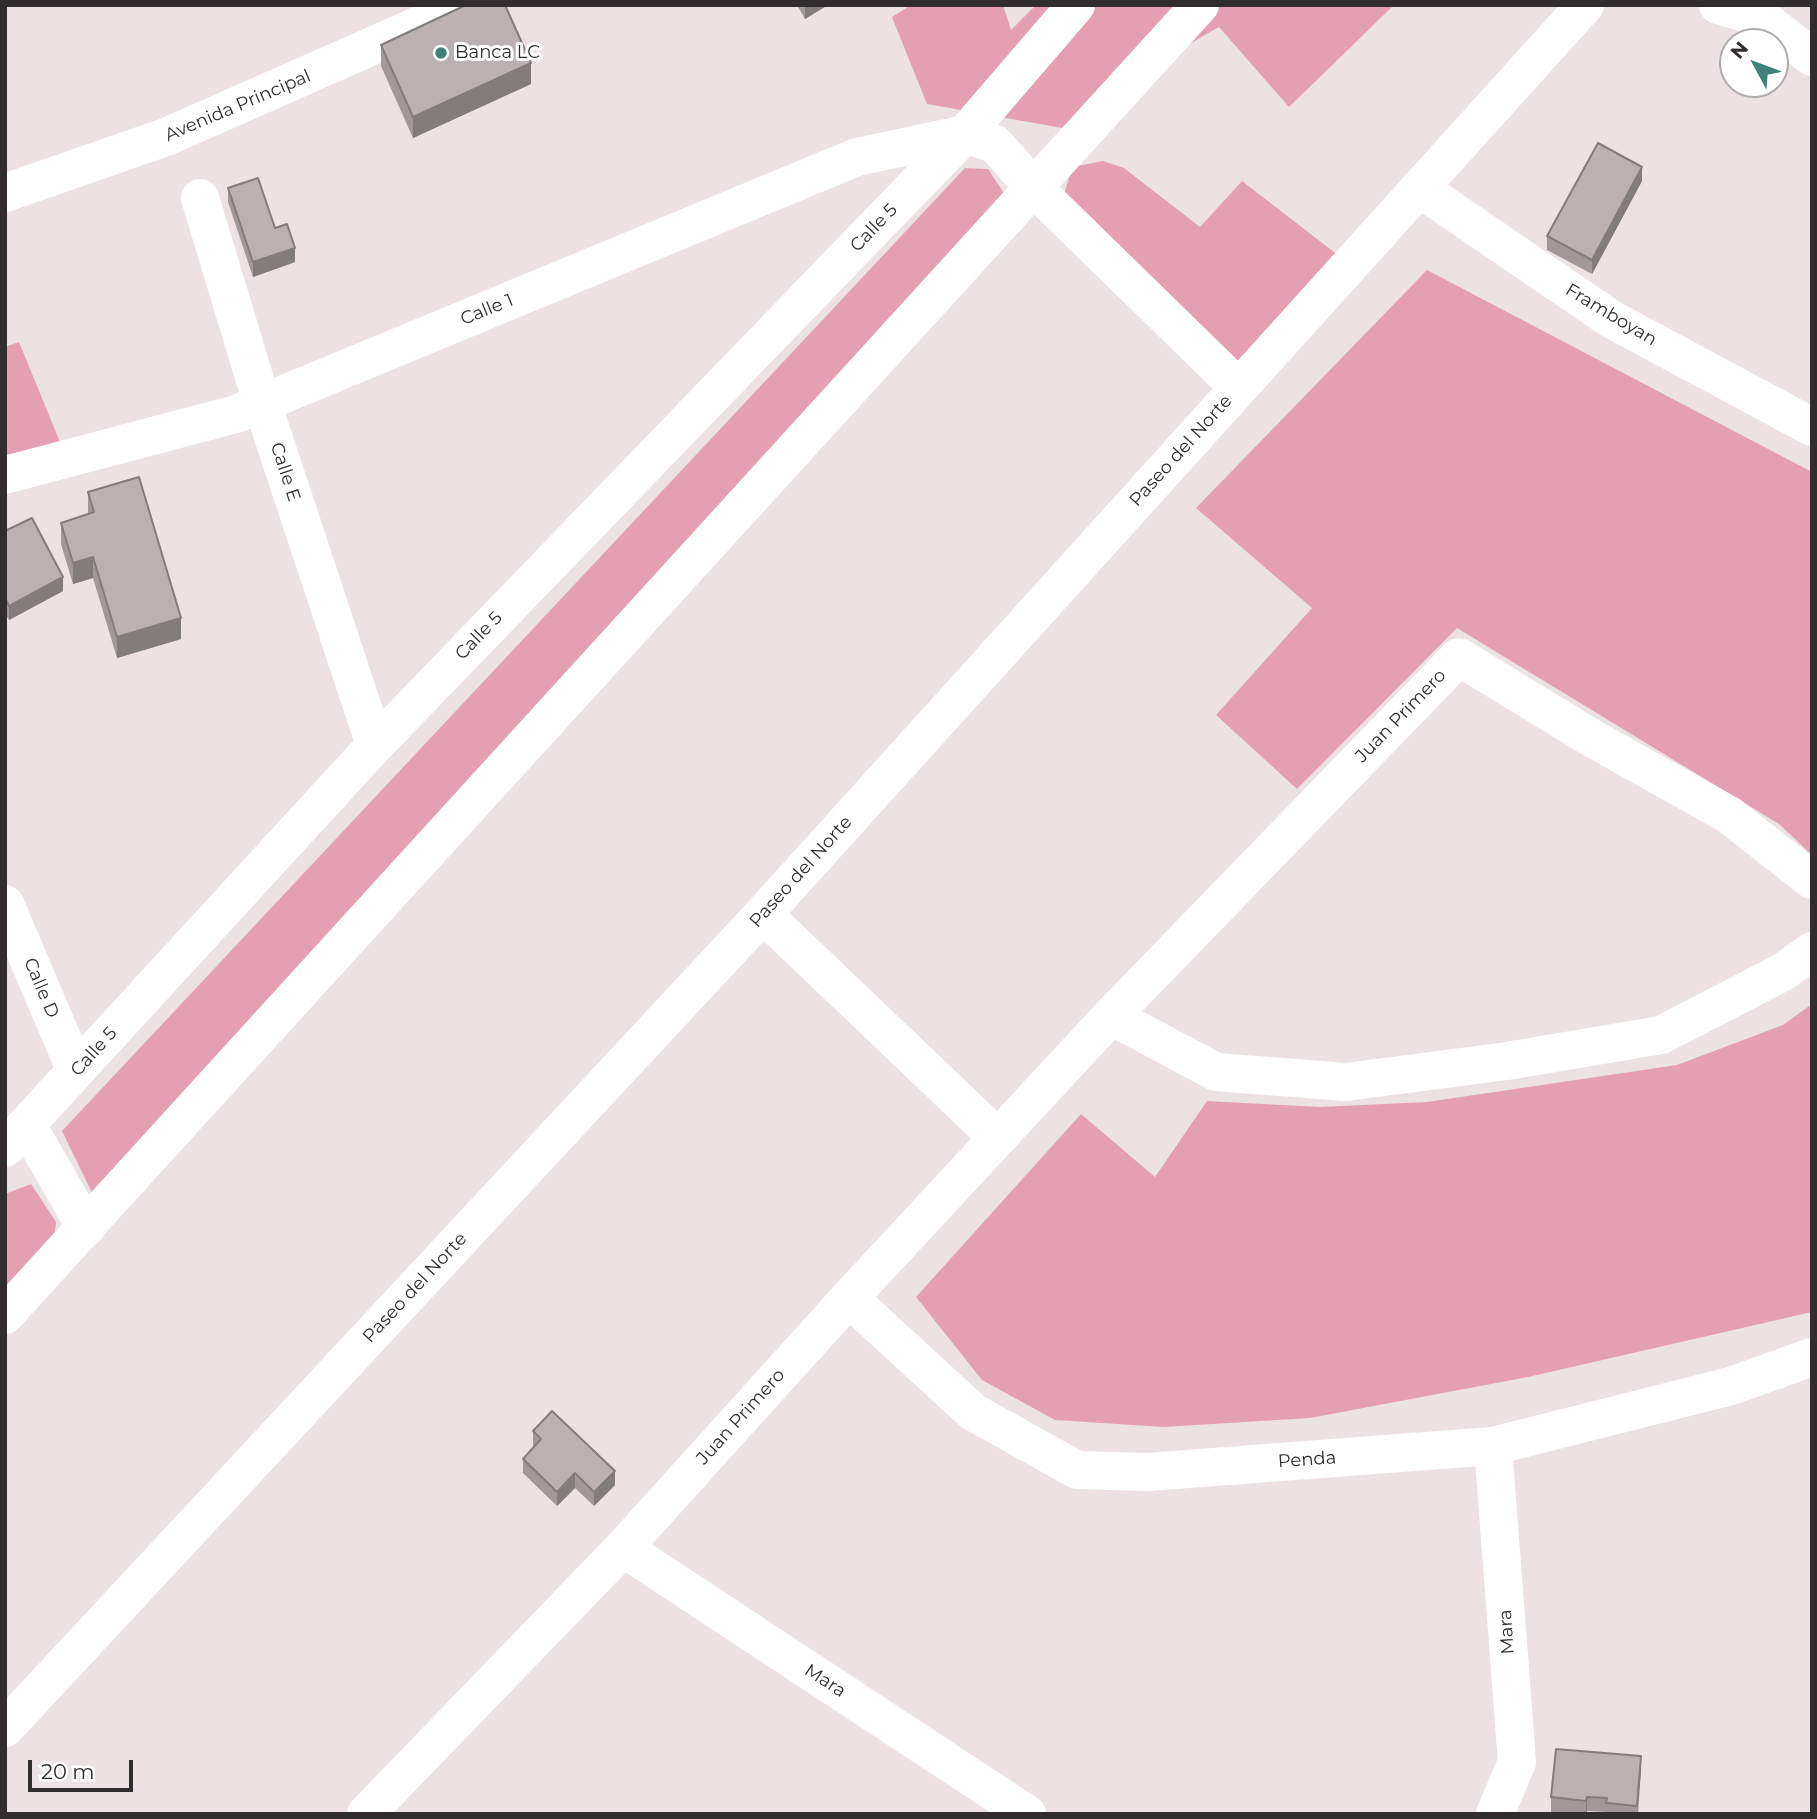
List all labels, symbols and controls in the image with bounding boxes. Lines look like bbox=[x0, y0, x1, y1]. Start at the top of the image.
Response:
north arrow bbox=[1719, 28, 1789, 98]
text: N bbox=[1726, 37, 1753, 64]
place label: Banca LC bbox=[455, 42, 540, 64]
marker: Banca LC bbox=[433, 45, 449, 61]
street label: Avenida Principal bbox=[162, 66, 314, 146]
street label: Calle 5 bbox=[846, 199, 902, 257]
street label: Framboyan bbox=[1561, 279, 1661, 351]
street label: Calle 1 bbox=[457, 290, 517, 330]
street label: Paseo del Norte bbox=[1125, 391, 1237, 511]
street label: Calle E bbox=[265, 440, 305, 504]
street label: Calle 5 bbox=[451, 607, 507, 665]
street label: Juan Primero bbox=[1351, 665, 1451, 767]
street label: Paseo del Norte bbox=[745, 812, 857, 932]
street label: Calle D bbox=[19, 955, 63, 1021]
street label: Calle 5 bbox=[66, 1023, 122, 1081]
street label: Paseo del Norte bbox=[358, 1228, 472, 1348]
street label: Juan Primero bbox=[692, 1365, 790, 1469]
street label: Penda bbox=[1277, 1447, 1337, 1473]
street label: Mara bbox=[1495, 1609, 1519, 1655]
street label: Mara bbox=[800, 1660, 850, 1702]
scale bar bbox=[32, 1745, 136, 1789]
text: 20 m bbox=[41, 1759, 95, 1784]

